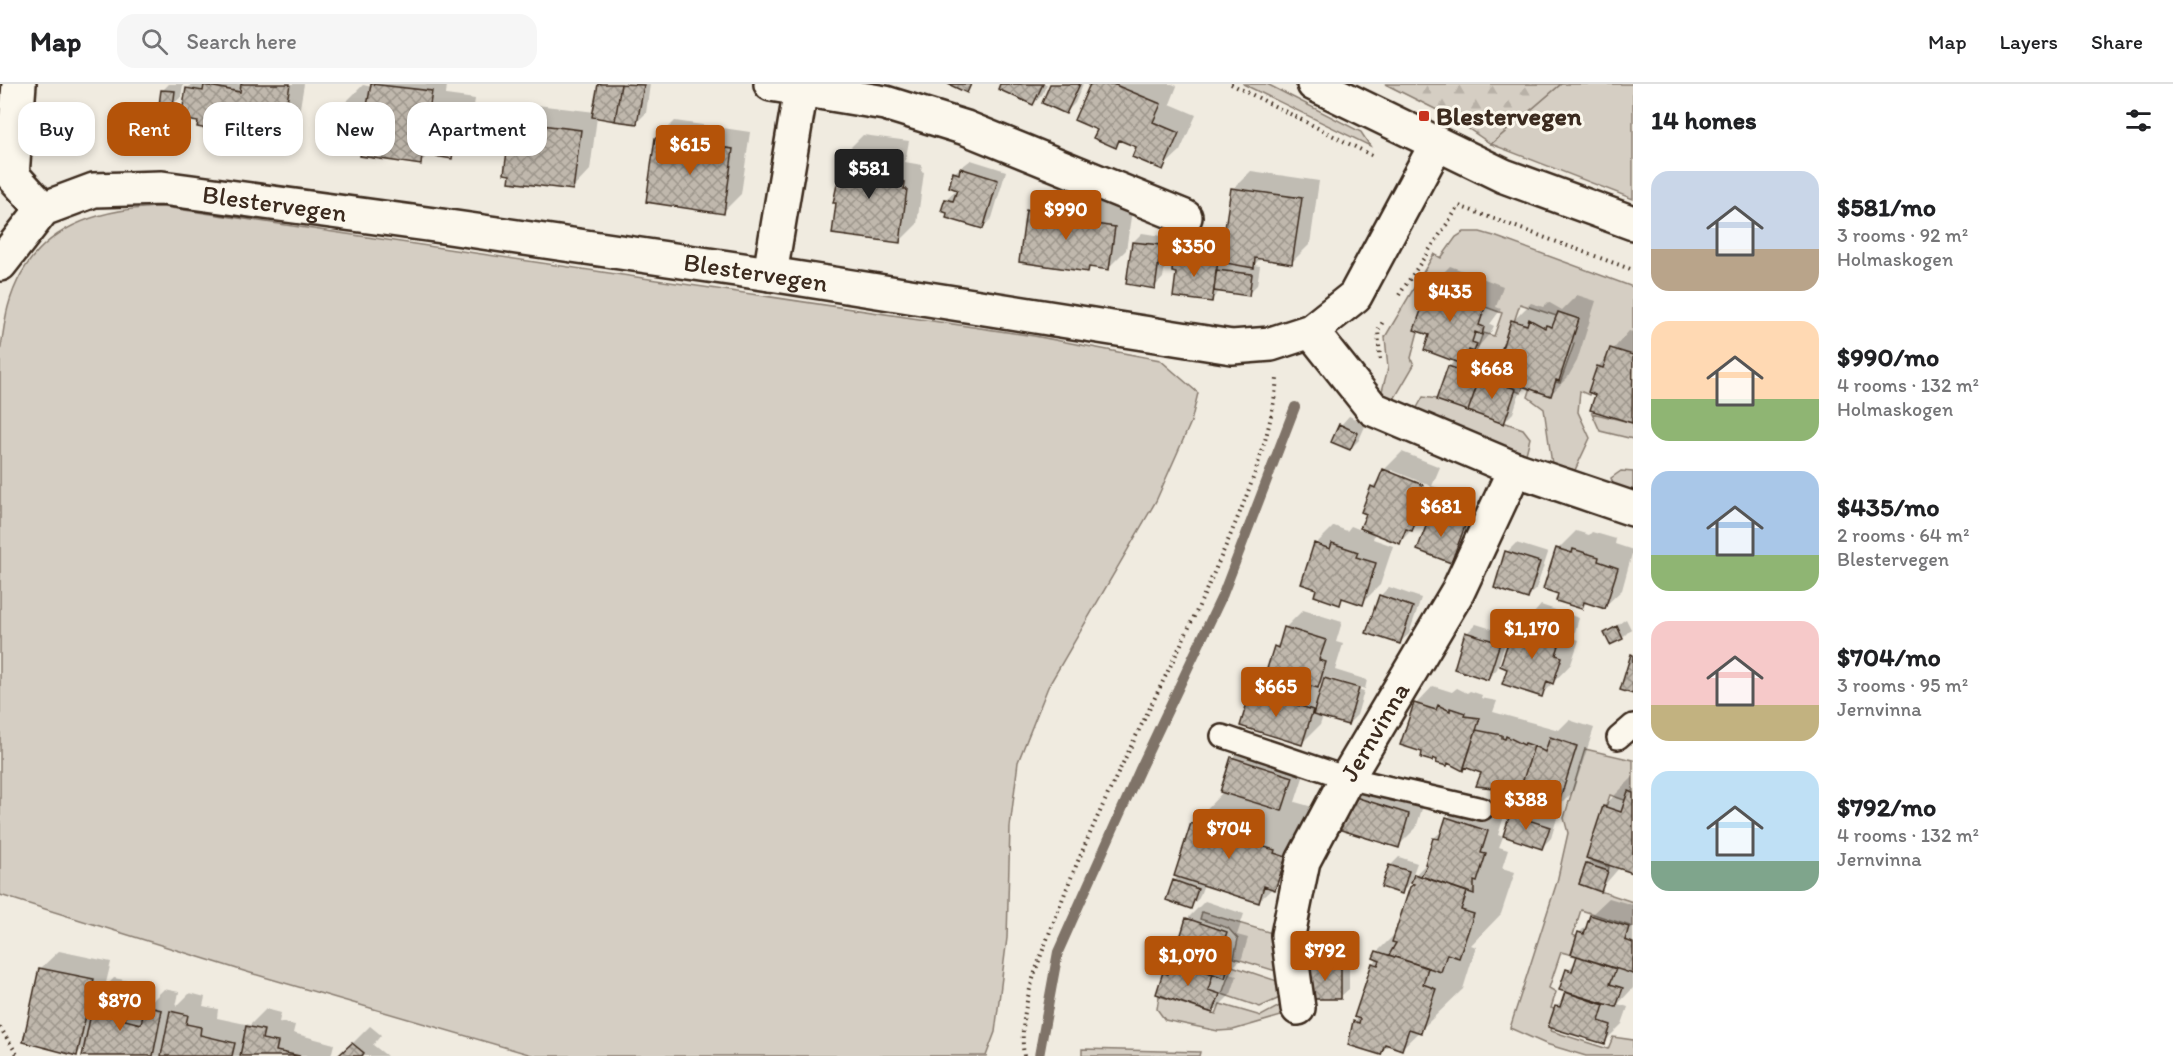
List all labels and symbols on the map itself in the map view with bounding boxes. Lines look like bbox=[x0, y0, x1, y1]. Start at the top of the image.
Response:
place label: Blestervegen bbox=[1436, 100, 1582, 132]
marker: Blestervegen bbox=[1417, 109, 1431, 123]
pin: $615 bbox=[654, 125, 726, 176]
pin: $581 bbox=[833, 149, 905, 200]
street label: Blestervegen bbox=[200, 178, 349, 229]
pin: $990 bbox=[1030, 190, 1102, 241]
pin: $350 bbox=[1158, 227, 1230, 278]
street label: Blestervegen bbox=[681, 246, 831, 299]
pin: $435 bbox=[1414, 272, 1486, 323]
pin: $668 bbox=[1456, 349, 1528, 400]
pin: $681 bbox=[1405, 487, 1477, 538]
pin: $1,170 bbox=[1483, 609, 1581, 660]
pin: $665 bbox=[1240, 667, 1312, 718]
street label: Jernvinna bbox=[1333, 676, 1417, 787]
pin: $388 bbox=[1490, 780, 1562, 831]
pin: $704 bbox=[1193, 809, 1265, 860]
pin: $792 bbox=[1289, 931, 1361, 982]
pin: $1,070 bbox=[1139, 936, 1237, 987]
pin: $870 bbox=[84, 981, 156, 1032]

